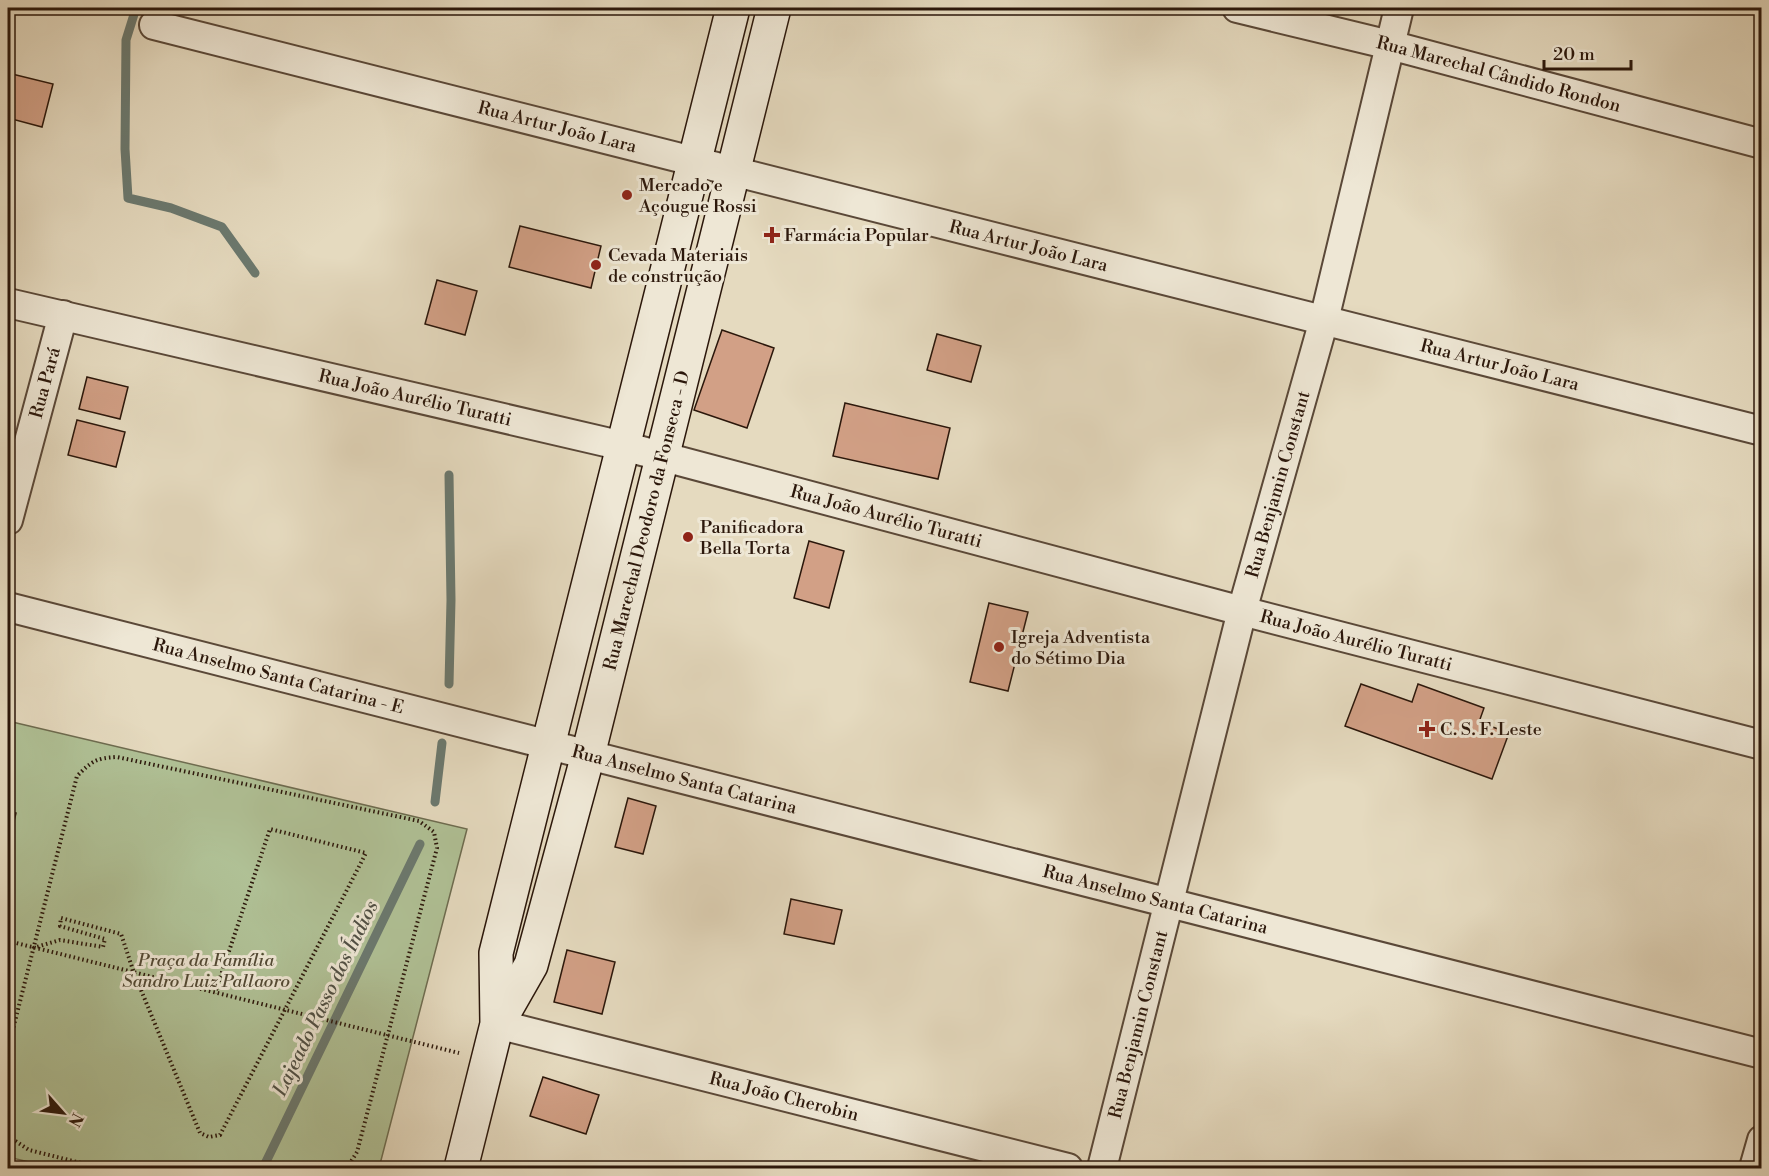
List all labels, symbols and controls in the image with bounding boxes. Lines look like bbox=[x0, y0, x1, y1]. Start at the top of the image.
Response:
street label: Rua Marechal Cândido Rondon bbox=[1374, 31, 1624, 118]
scale bar bbox=[1544, 33, 1631, 71]
text: 20 m bbox=[1553, 43, 1595, 66]
street label: Rua Artur João Lara bbox=[475, 96, 640, 159]
place label: Mercado e Açougue Rossi bbox=[638, 174, 757, 218]
marker: Mercado e Açougue Rossi bbox=[620, 188, 634, 202]
street label: Rua Artur João Lara bbox=[947, 215, 1111, 278]
place label: Farmácia Popular bbox=[784, 224, 929, 247]
marker: Farmácia Popular bbox=[765, 228, 779, 242]
place label: Cevada Materiais de construção bbox=[608, 244, 748, 288]
marker: Cevada Materiais de construção bbox=[589, 258, 603, 272]
street label: Rua Artur João Lara bbox=[1418, 334, 1582, 397]
street label: Rua Pará bbox=[25, 344, 66, 421]
street label: Rua João Aurélio Turatti bbox=[316, 365, 514, 432]
street label: Rua Marechal Deodoro da Fonseca - D bbox=[598, 368, 695, 673]
street label: Rua Benjamin Constant bbox=[1241, 388, 1316, 581]
street label: Rua João Aurélio Turatti bbox=[788, 480, 985, 553]
place label: Panificadora Bella Torta bbox=[699, 516, 804, 560]
marker: Panificadora Bella Torta bbox=[681, 530, 695, 544]
street label: Rua João Aurélio Turatti bbox=[1258, 605, 1455, 677]
place label: Igreja Adventista do Sétimo Dia bbox=[1011, 626, 1151, 670]
street label: Rua Anselmo Santa Catarina - E bbox=[150, 633, 406, 719]
marker: Igreja Adventista do Sétimo Dia bbox=[992, 640, 1006, 654]
place label: C. S. F. Leste bbox=[1440, 718, 1542, 741]
marker: C. S. F. Leste bbox=[1418, 720, 1436, 738]
street label: Rua Anselmo Santa Catarina bbox=[569, 740, 800, 820]
street label: Rua Anselmo Santa Catarina bbox=[1040, 860, 1271, 940]
water label: Lajeado Passo dos Índios bbox=[267, 896, 385, 1101]
street label: Rua Benjamin Constant bbox=[1104, 927, 1173, 1121]
park label: Praça da Família Sandro Luiz Pallaoro bbox=[122, 949, 290, 993]
street label: Rua João Cherobin bbox=[707, 1067, 861, 1127]
north arrow bbox=[33, 1083, 93, 1143]
text: N bbox=[63, 1109, 87, 1130]

